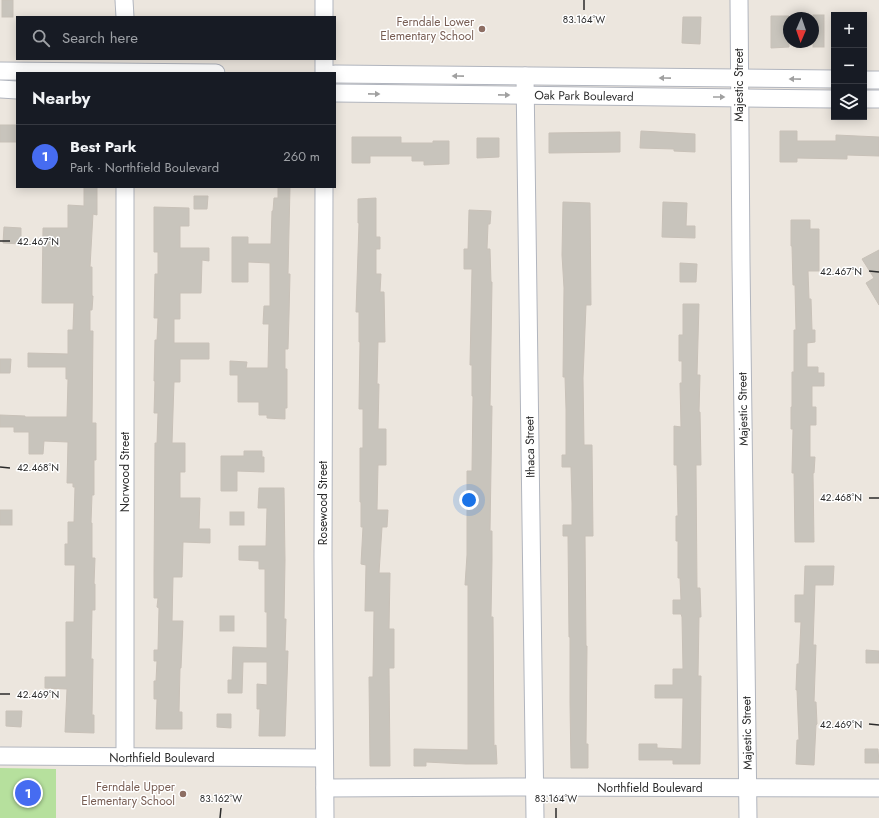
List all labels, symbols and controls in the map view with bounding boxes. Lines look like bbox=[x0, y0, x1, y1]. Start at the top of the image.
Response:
text: 83.164°W bbox=[563, 12, 605, 27]
north arrow bbox=[783, 12, 819, 48]
map controls bbox=[831, 12, 867, 120]
button: + bbox=[831, 12, 867, 48]
place label: Ferndale Lower Elementary School bbox=[380, 13, 475, 45]
search box bbox=[16, 16, 336, 60]
marker: Ferndale Lower Elementary School bbox=[477, 24, 487, 34]
icon: search bbox=[30, 27, 52, 49]
text: Search here bbox=[62, 27, 138, 49]
street label: Majestic Street bbox=[730, 48, 748, 122]
button: − bbox=[831, 48, 867, 84]
one-way arrow bbox=[451, 73, 464, 79]
one-way arrow bbox=[658, 75, 671, 81]
one-way arrow bbox=[788, 76, 801, 82]
button: layers bbox=[831, 84, 867, 120]
text: Nearby bbox=[32, 86, 90, 110]
street label: Oak Park Boulevard bbox=[534, 86, 634, 106]
one-way arrow bbox=[368, 90, 380, 97]
one-way arrow bbox=[498, 92, 511, 98]
one-way arrow bbox=[713, 94, 726, 100]
text: Best Park bbox=[70, 136, 136, 158]
text: 1 bbox=[42, 147, 48, 166]
text: 260 m bbox=[283, 147, 320, 166]
text: Park · Northfield Boulevard bbox=[70, 158, 219, 177]
text: 42.467°N bbox=[17, 234, 59, 249]
text: 42.467°N bbox=[820, 264, 862, 279]
street label: Majestic Street bbox=[733, 372, 753, 446]
street label: Ithaca Street bbox=[520, 416, 540, 478]
street label: Norwood Street bbox=[116, 432, 134, 512]
text: 42.468°N bbox=[17, 460, 59, 475]
street label: Rosewood Street bbox=[314, 461, 332, 545]
your location bbox=[459, 490, 479, 510]
text: 42.468°N bbox=[820, 490, 862, 505]
text: 42.469°N bbox=[17, 687, 59, 702]
street label: Majestic Street bbox=[737, 696, 757, 770]
text: 42.469°N bbox=[820, 717, 862, 732]
street label: Northfield Boulevard bbox=[109, 749, 215, 767]
pin: 1 bbox=[15, 778, 41, 808]
place label: Ferndale Upper Elementary School bbox=[81, 778, 176, 810]
street label: Northfield Boulevard bbox=[597, 779, 703, 797]
marker: Ferndale Upper Elementary School bbox=[178, 789, 188, 799]
text: 83.162°W bbox=[200, 791, 242, 806]
text: 83.164°W bbox=[535, 791, 577, 806]

